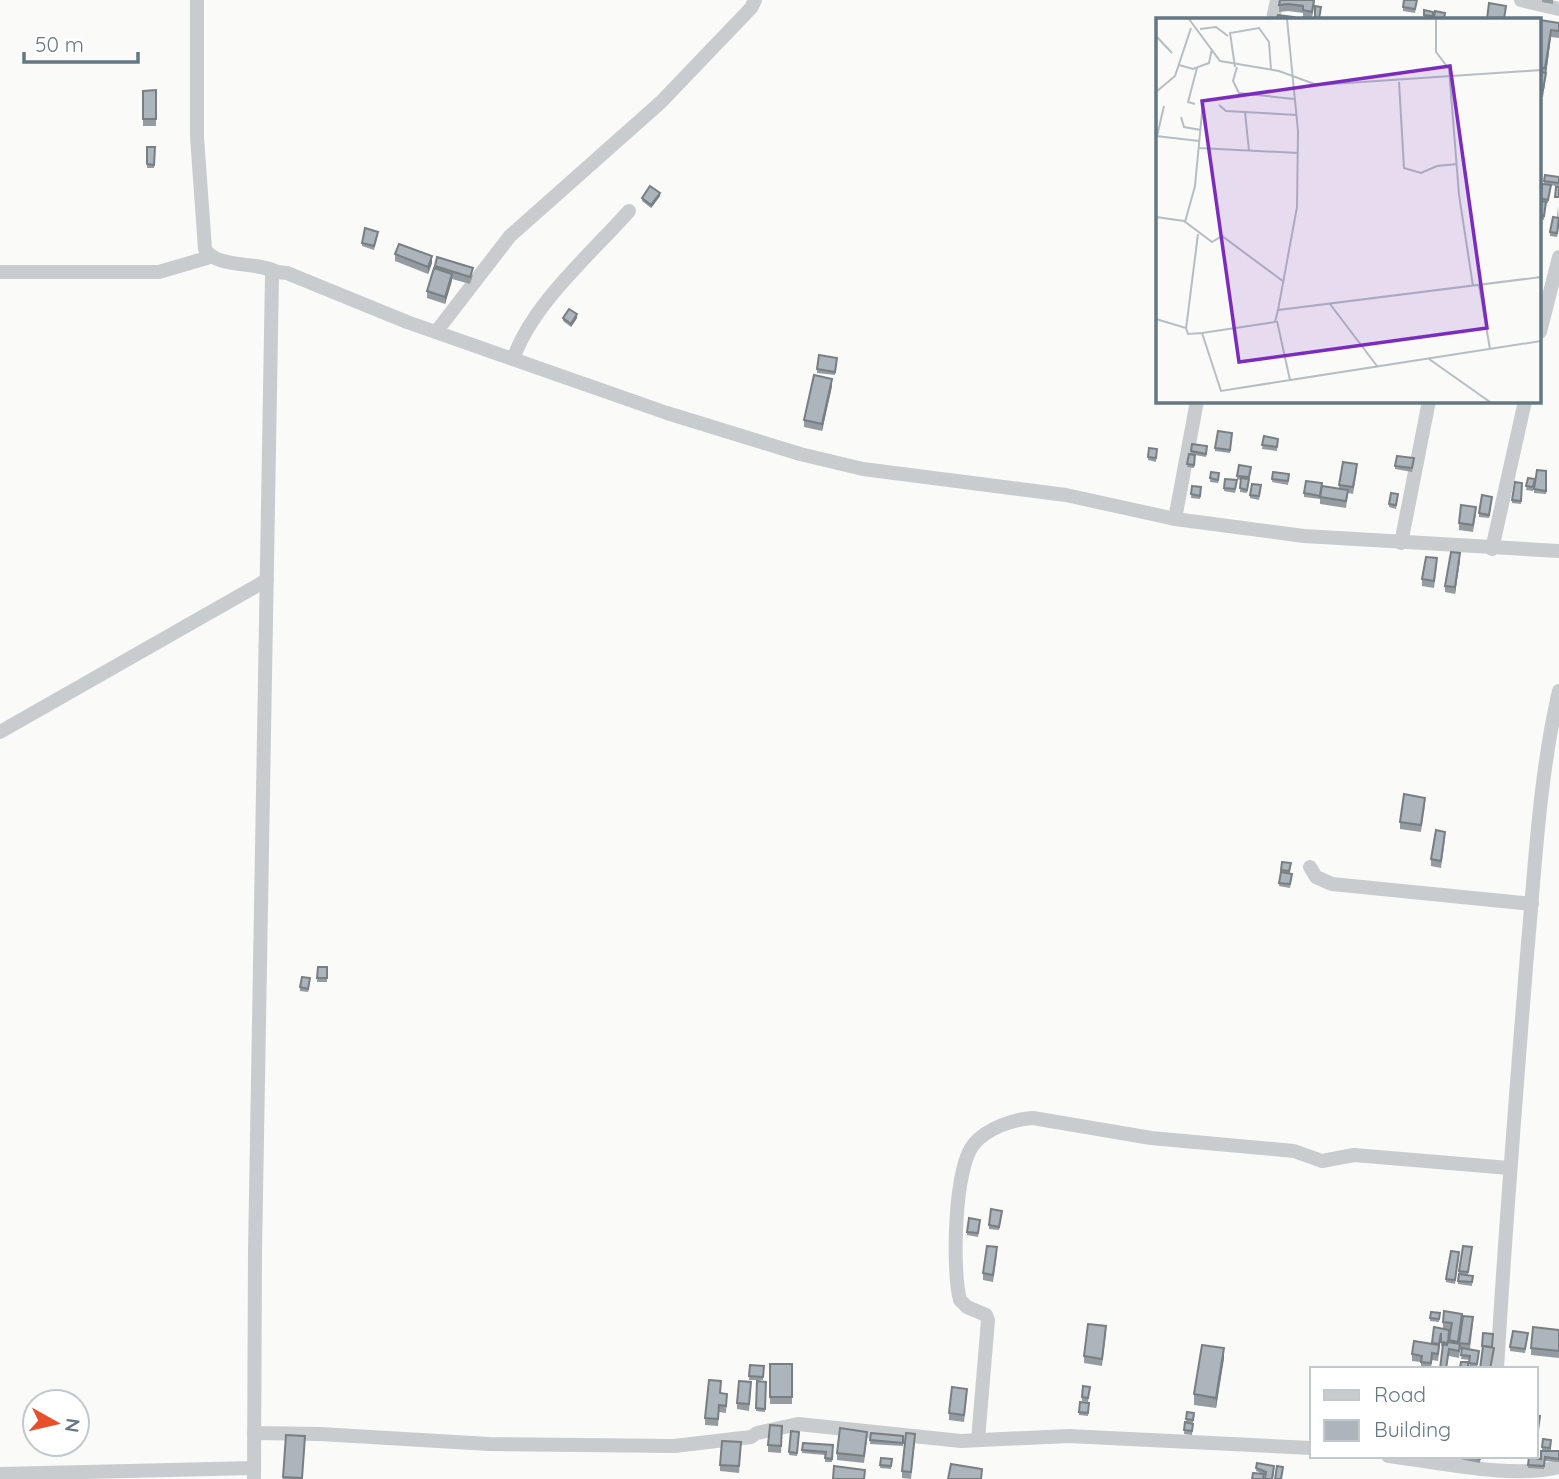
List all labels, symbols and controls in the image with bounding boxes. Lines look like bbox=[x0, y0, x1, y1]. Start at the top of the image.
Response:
inset map bbox=[1156, 18, 1542, 402]
scale bar bbox=[24, 21, 138, 65]
text: 50 m bbox=[35, 31, 84, 57]
legend bbox=[1310, 1367, 1538, 1458]
text: Road bbox=[1374, 1381, 1426, 1407]
north arrow bbox=[21, 1388, 91, 1458]
text: Building bbox=[1374, 1416, 1451, 1442]
text: N bbox=[60, 1417, 86, 1434]

